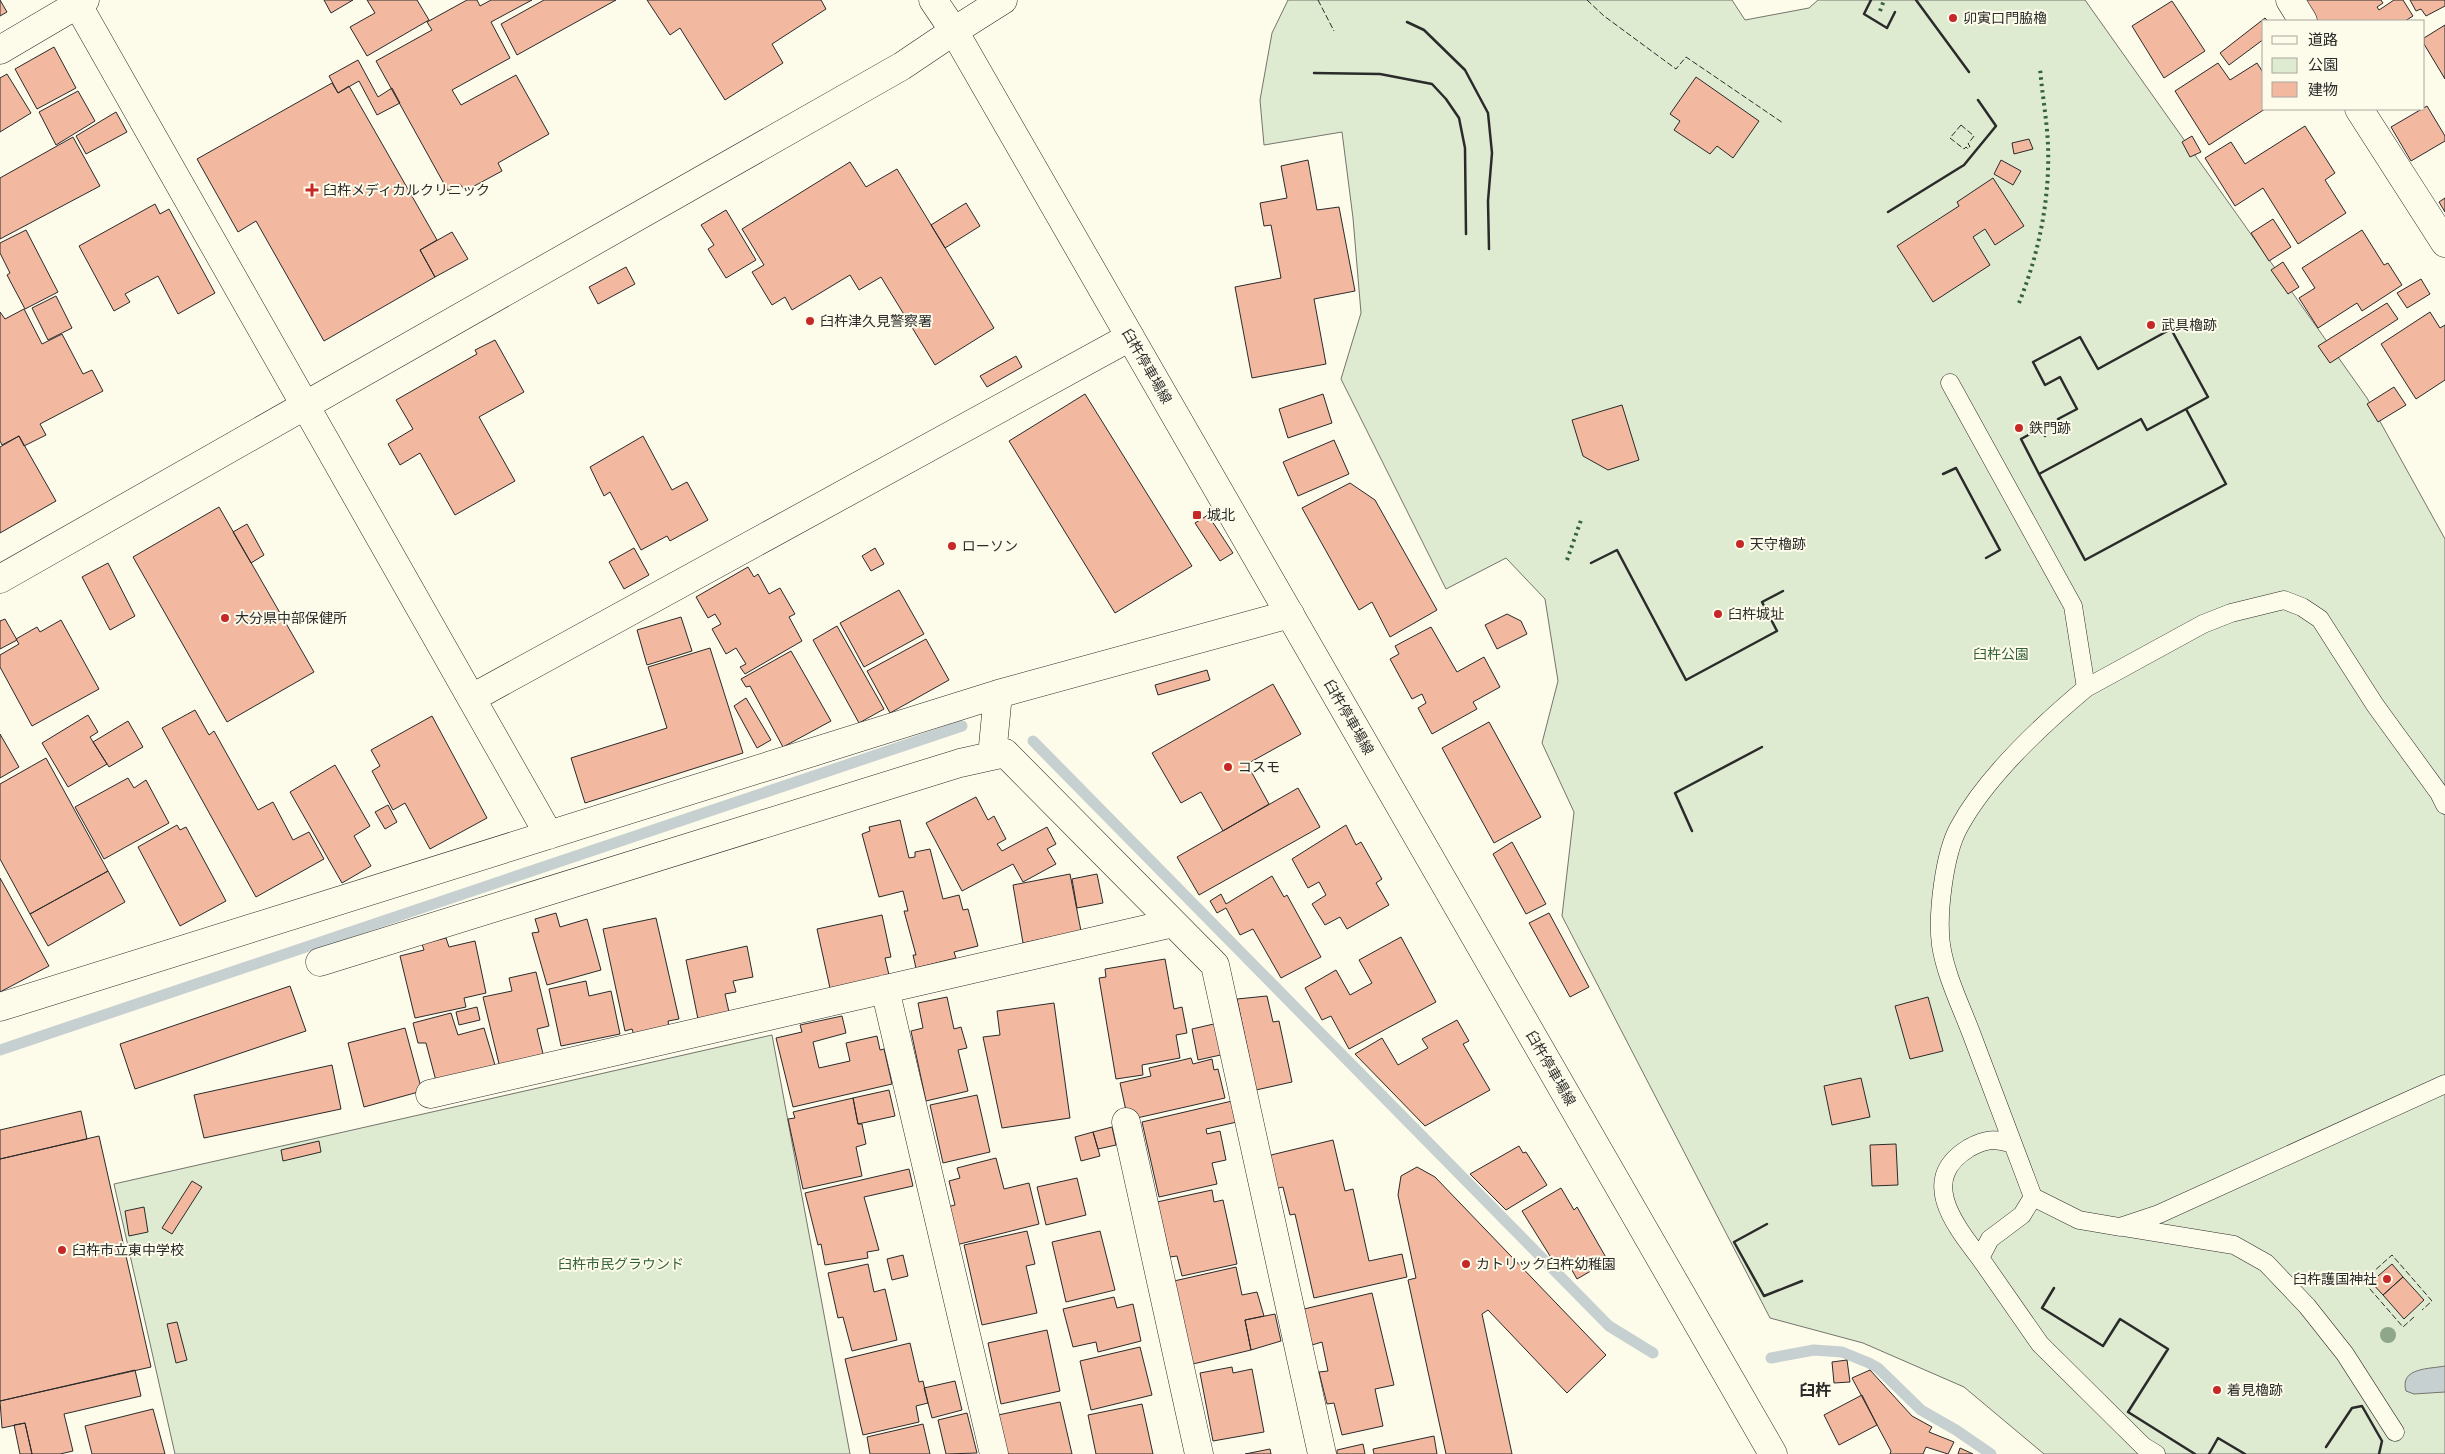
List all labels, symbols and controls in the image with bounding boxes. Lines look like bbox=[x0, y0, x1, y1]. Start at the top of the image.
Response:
place label: 卯寅口門脇櫓 bbox=[1963, 10, 2047, 27]
marker: 卯寅口門脇櫓 bbox=[1947, 12, 1959, 24]
legend bbox=[2262, 20, 2425, 110]
text: 道路 bbox=[2308, 31, 2338, 49]
text: 公園 bbox=[2308, 56, 2338, 74]
text: 建物 bbox=[2308, 81, 2338, 99]
place label: 臼杵メディカルクリニック bbox=[323, 182, 490, 199]
marker: 臼杵メディカルクリニック bbox=[305, 183, 319, 197]
place label: 臼杵津久見警察署 bbox=[820, 313, 932, 330]
marker: 臼杵津久見警察署 bbox=[804, 315, 816, 327]
place label: 武具櫓跡 bbox=[2161, 317, 2217, 334]
marker: 武具櫓跡 bbox=[2145, 319, 2157, 331]
street label: 臼杵停車場線 bbox=[1118, 326, 1175, 407]
place label: 鉄門跡 bbox=[2029, 420, 2071, 437]
marker: 鉄門跡 bbox=[2013, 422, 2025, 434]
place label: 城北 bbox=[1207, 507, 1235, 524]
marker: 城北 bbox=[1191, 509, 1203, 521]
place label: 天守櫓跡 bbox=[1750, 536, 1806, 553]
place label: ローソン bbox=[962, 538, 1018, 555]
marker: 天守櫓跡 bbox=[1734, 538, 1746, 550]
marker: ローソン bbox=[946, 540, 958, 552]
place label: 臼杵城址 bbox=[1728, 606, 1784, 623]
marker: 臼杵城址 bbox=[1712, 608, 1724, 620]
place label: 大分県中部保健所 bbox=[235, 610, 347, 627]
marker: 大分県中部保健所 bbox=[219, 612, 231, 624]
park label: 臼杵公園 bbox=[1973, 646, 2029, 663]
street label: 臼杵停車場線 bbox=[1320, 677, 1377, 758]
place label: コスモ bbox=[1238, 759, 1280, 776]
marker: コスモ bbox=[1222, 761, 1234, 773]
street label: 臼杵停車場線 bbox=[1522, 1028, 1579, 1109]
place label: 臼杵市立東中学校 bbox=[72, 1242, 184, 1259]
marker: 臼杵市立東中学校 bbox=[56, 1244, 68, 1256]
park label: 臼杵市民グラウンド bbox=[558, 1256, 684, 1273]
place label: カトリック臼杵幼稚園 bbox=[1476, 1256, 1616, 1273]
marker: カトリック臼杵幼稚園 bbox=[1460, 1258, 1472, 1270]
place label: 臼杵護国神社 bbox=[2293, 1271, 2377, 1288]
marker: 臼杵護国神社 bbox=[2381, 1273, 2393, 1285]
district label: 臼杵 bbox=[1799, 1381, 1831, 1401]
place label: 着見櫓跡 bbox=[2227, 1382, 2283, 1399]
marker: 着見櫓跡 bbox=[2211, 1384, 2223, 1396]

